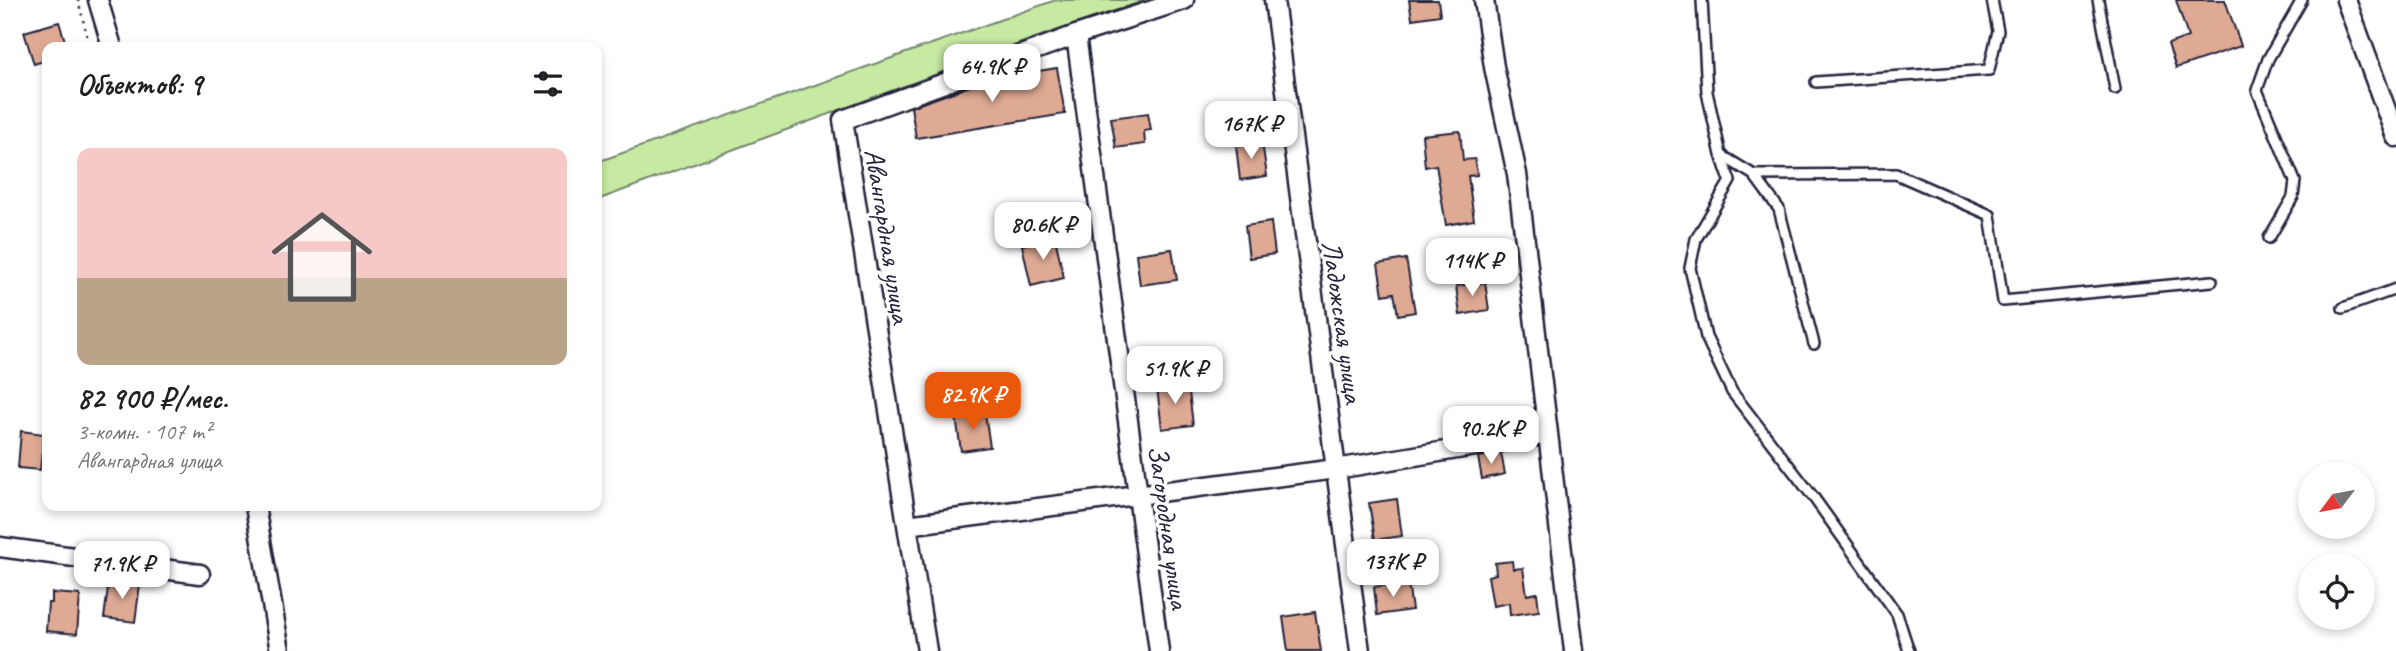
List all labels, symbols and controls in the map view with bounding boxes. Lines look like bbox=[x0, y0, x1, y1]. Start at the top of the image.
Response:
pin: 64.9K ₽ bbox=[927, 44, 1057, 104]
text: 64.9K ₽ bbox=[960, 52, 1024, 81]
text: Объектов: 9 bbox=[77, 65, 202, 103]
icon: filters bbox=[529, 65, 567, 103]
pin: 167K ₽ bbox=[1194, 102, 1308, 161]
text: 167K ₽ bbox=[1221, 109, 1281, 138]
street label: Авангардная улица bbox=[857, 146, 919, 328]
icon: home bbox=[259, 194, 385, 320]
pin: 80.6K ₽ bbox=[978, 202, 1108, 262]
text: 80.6K ₽ bbox=[1010, 210, 1076, 239]
pin: 114K ₽ bbox=[1415, 238, 1529, 298]
street label: Ладожская улица bbox=[1314, 239, 1372, 407]
text: 114K ₽ bbox=[1442, 246, 1502, 275]
pin: 51.9K ₽ bbox=[1110, 346, 1240, 406]
text: 51.9K ₽ bbox=[1143, 354, 1207, 383]
pin: 82.9K ₽ bbox=[908, 372, 1038, 432]
text: 82 900 ₽/мес. bbox=[77, 379, 228, 417]
text: 82.9K ₽ bbox=[941, 380, 1005, 409]
pin: 90.2K ₽ bbox=[1426, 406, 1556, 466]
text: 90.2K ₽ bbox=[1459, 414, 1523, 443]
text: 3-комн. · 107 m² bbox=[77, 417, 211, 446]
street label: Загородная улица bbox=[1140, 443, 1198, 613]
text: Авангардная улица bbox=[77, 446, 222, 475]
north arrow bbox=[2298, 462, 2375, 539]
map controls bbox=[2298, 462, 2375, 630]
pin: 137K ₽ bbox=[1336, 540, 1450, 599]
pin: 71.9K ₽ bbox=[57, 542, 187, 601]
text: 137K ₽ bbox=[1363, 547, 1423, 576]
text: 71.9K ₽ bbox=[90, 549, 154, 578]
button: locate bbox=[2298, 553, 2375, 630]

